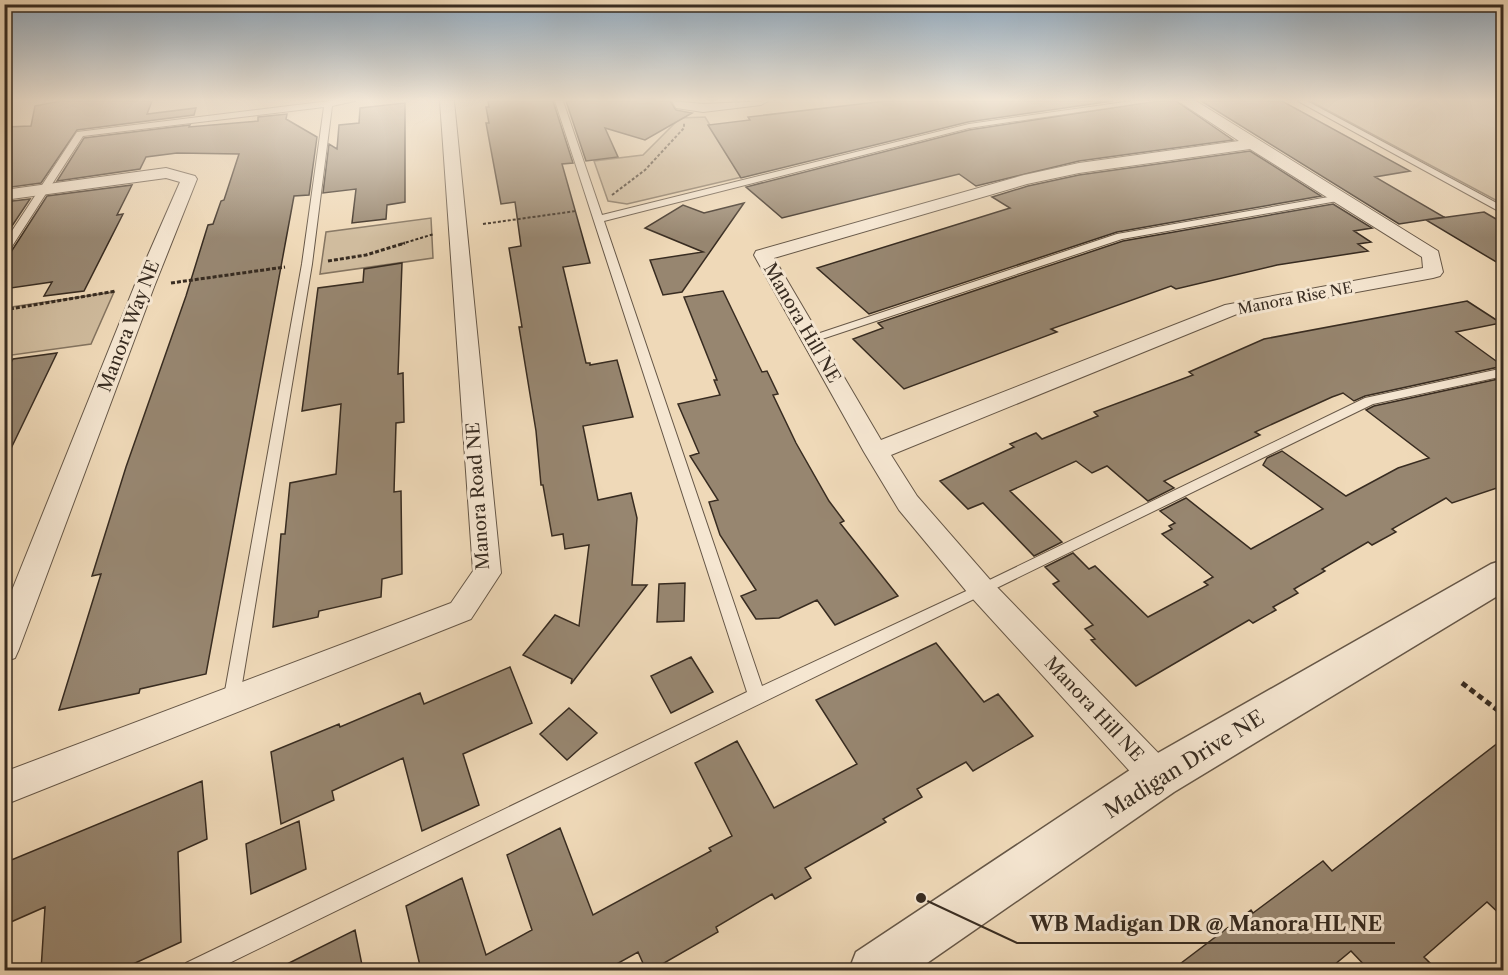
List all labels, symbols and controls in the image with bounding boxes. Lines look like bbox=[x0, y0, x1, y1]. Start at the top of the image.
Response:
street label: Manora Way NE bbox=[94, 257, 164, 395]
street label: Manora Hill NE bbox=[759, 259, 845, 387]
street label: Manora Rise NE bbox=[1236, 278, 1354, 318]
street label: Manora Road NE bbox=[462, 421, 494, 571]
street label: Manora Hill NE bbox=[1040, 652, 1148, 766]
street label: Madigan Drive NE bbox=[1099, 705, 1269, 823]
callout: WB Madigan DR @ Manora HL NE bbox=[1017, 905, 1395, 943]
text: WB Madigan DR @ Manora HL NE bbox=[1029, 912, 1382, 936]

